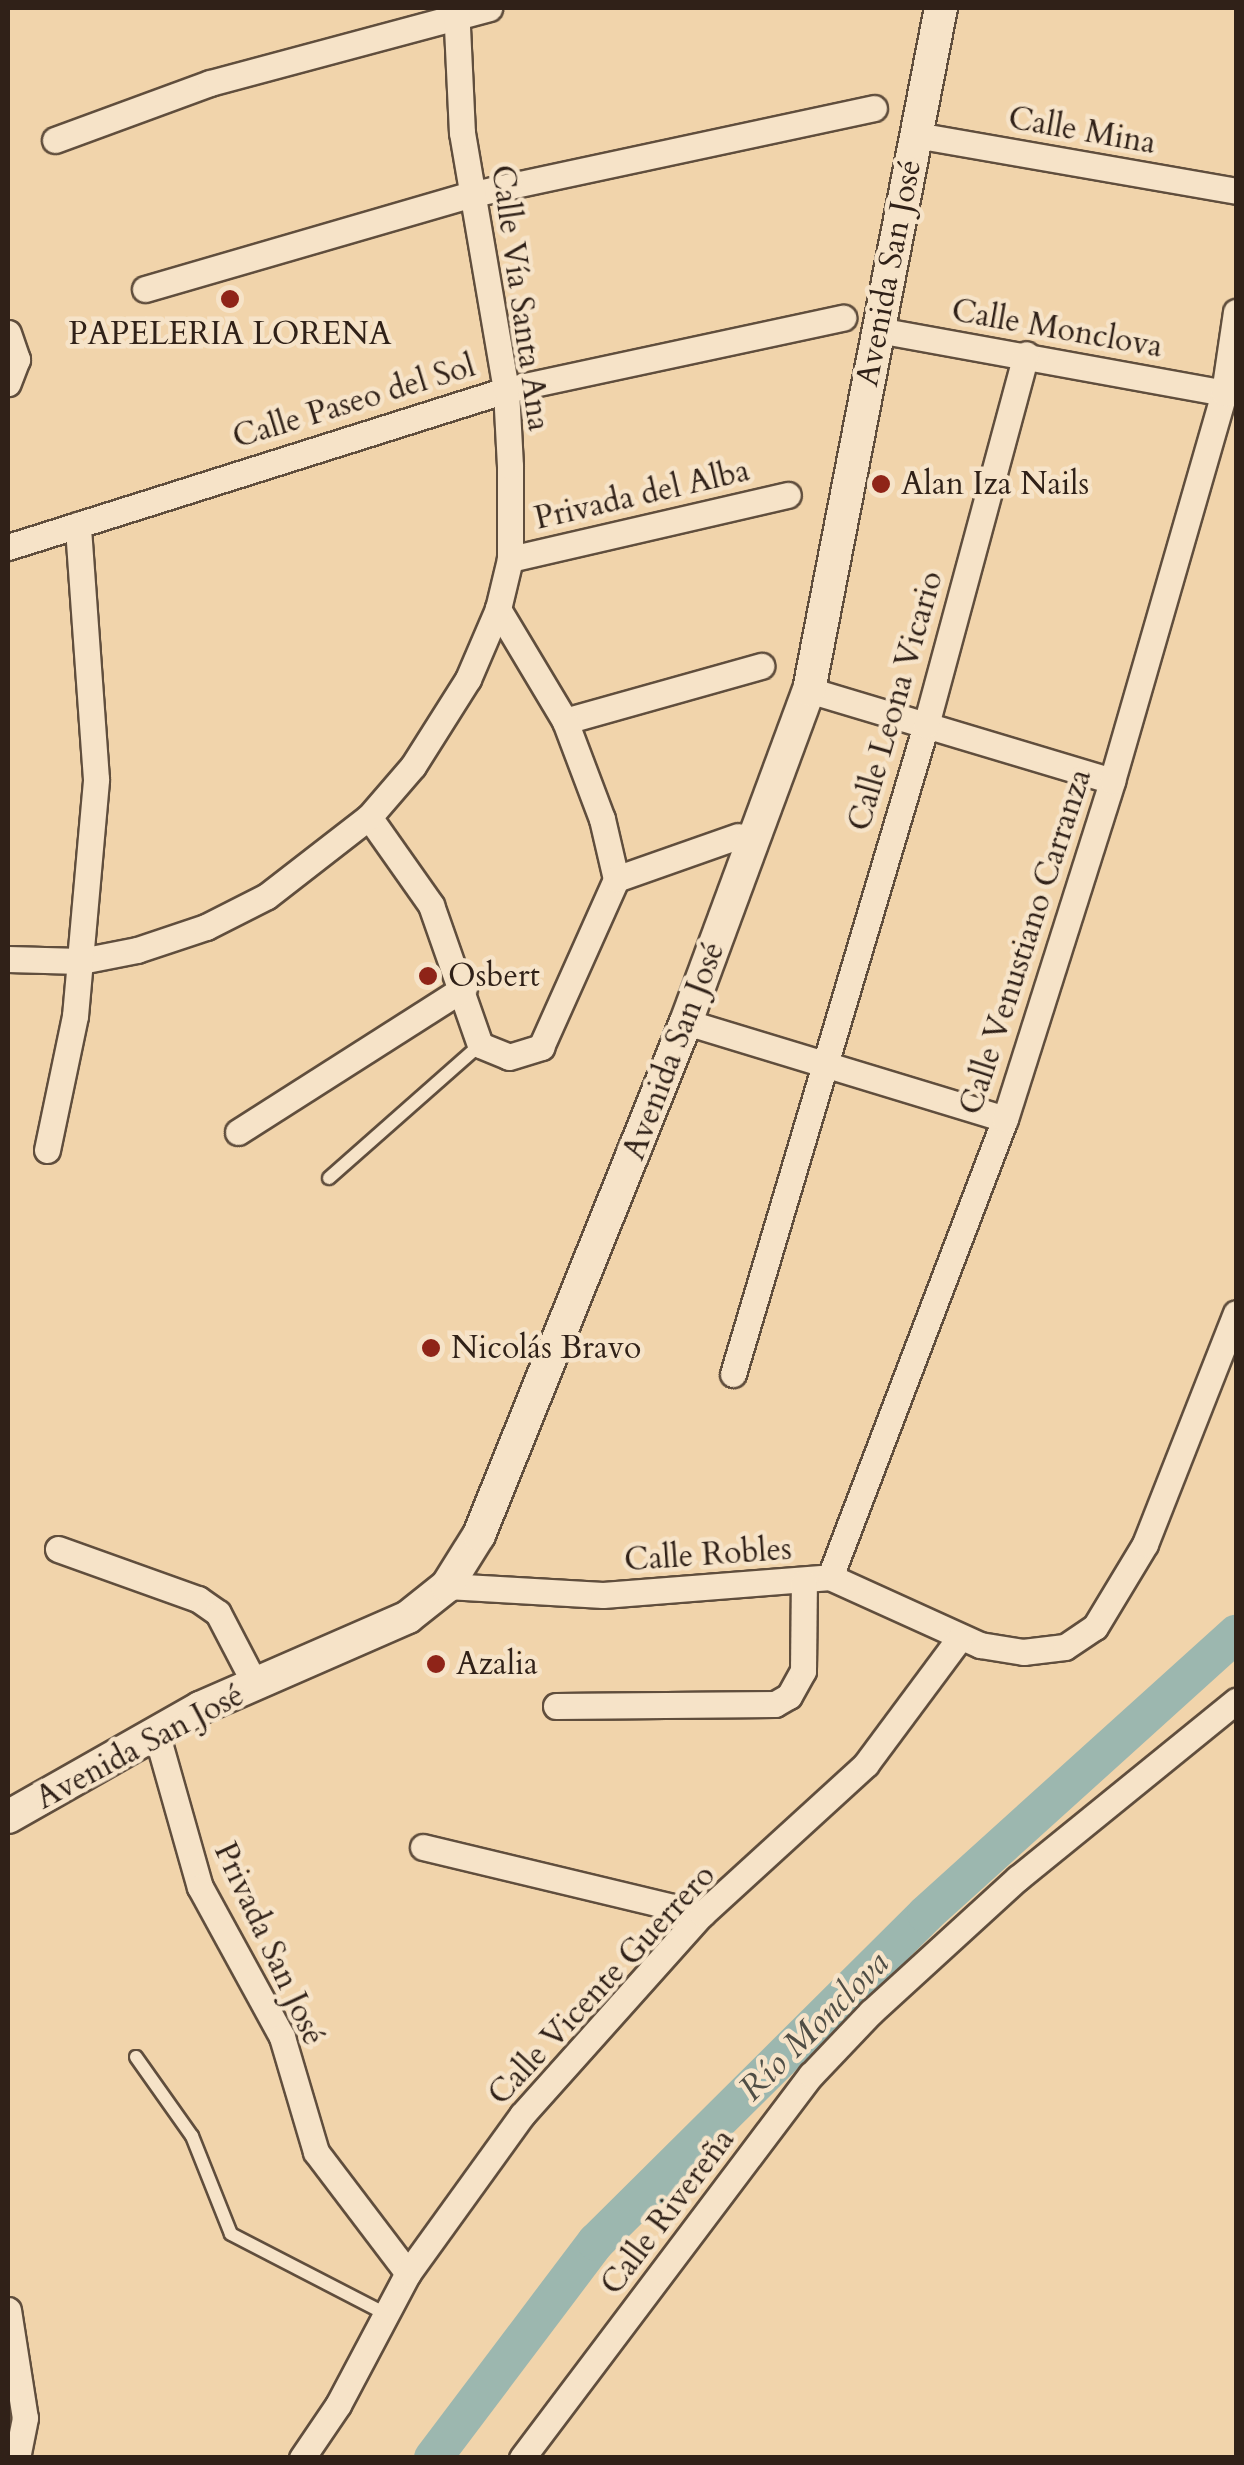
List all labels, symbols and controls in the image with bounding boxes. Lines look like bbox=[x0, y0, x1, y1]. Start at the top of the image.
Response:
street label: Calle Mina bbox=[1005, 99, 1159, 163]
street label: Avenida San José bbox=[848, 156, 930, 390]
street label: Calle Vía Santa Ana bbox=[482, 163, 558, 433]
marker: PAPELERIA LORENA bbox=[219, 288, 241, 310]
street label: Calle Monclova bbox=[949, 292, 1165, 366]
place label: PAPELERIA LORENA bbox=[69, 315, 391, 353]
street label: Calle Paseo del Sol bbox=[228, 347, 480, 457]
street label: Privada del Alba bbox=[531, 452, 753, 538]
place label: Alan Iza Nails bbox=[901, 465, 1089, 503]
marker: Alan Iza Nails bbox=[870, 473, 892, 495]
street label: Calle Leona Vicario bbox=[841, 567, 951, 835]
street label: Calle Venustiano Carranza bbox=[952, 764, 1100, 1120]
street label: Avenida San José bbox=[615, 937, 733, 1165]
place label: Osbert bbox=[448, 957, 540, 995]
marker: Osbert bbox=[417, 965, 439, 987]
place label: Nicolás Bravo bbox=[451, 1329, 641, 1367]
marker: Nicolás Bravo bbox=[420, 1337, 442, 1359]
street label: Calle Robles bbox=[623, 1530, 793, 1580]
place label: Azalia bbox=[456, 1645, 538, 1683]
marker: Azalia bbox=[425, 1653, 447, 1675]
street label: Avenida San José bbox=[29, 1676, 251, 1818]
street label: Privada San José bbox=[205, 1837, 333, 2051]
street label: Calle Vicente Guerrero bbox=[481, 1857, 723, 2113]
water label: Río Monclova bbox=[730, 1942, 898, 2110]
street label: Calle Rivereña bbox=[593, 2121, 743, 2303]

